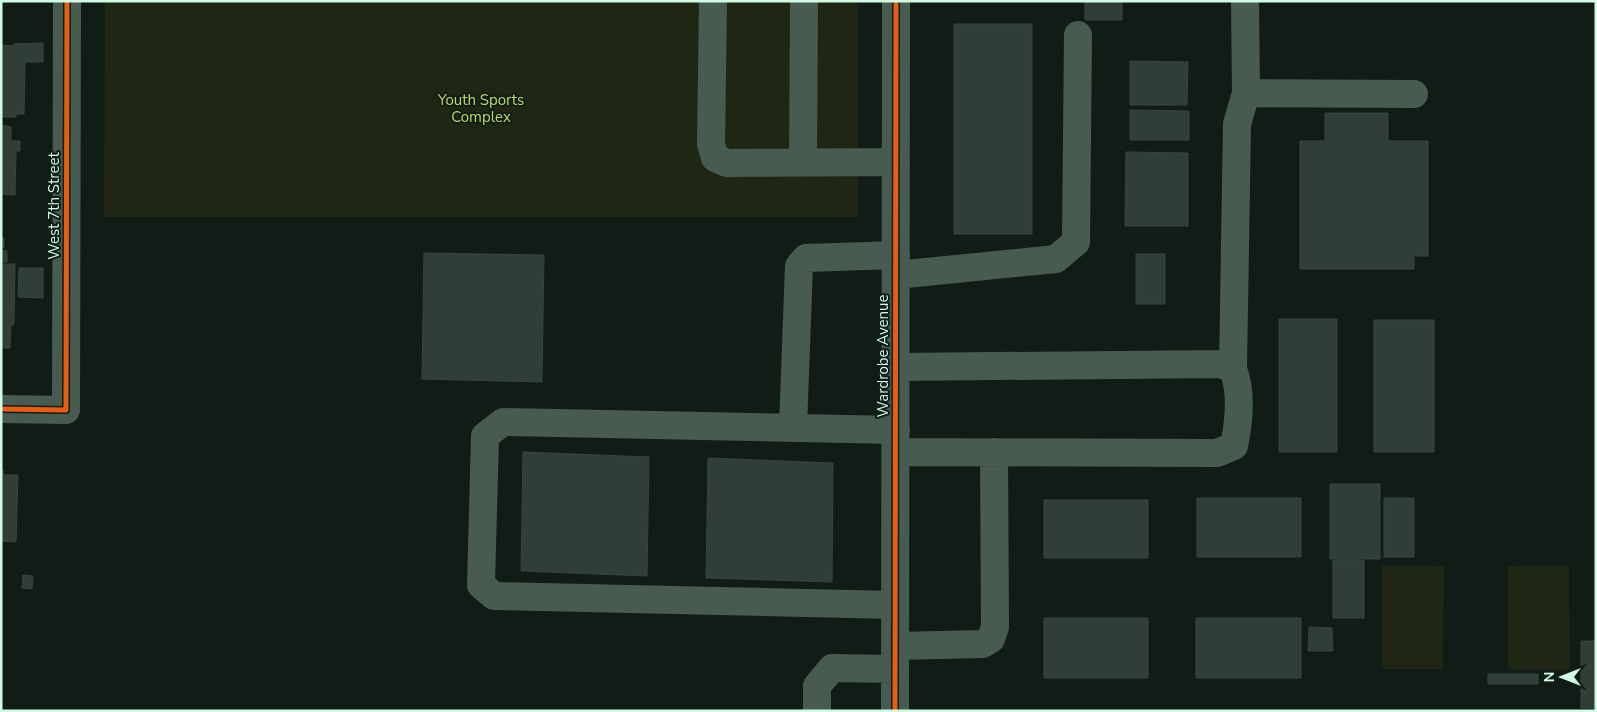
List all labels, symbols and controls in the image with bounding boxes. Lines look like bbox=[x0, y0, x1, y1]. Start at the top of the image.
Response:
park label: Youth Sports Complex bbox=[437, 90, 524, 127]
street label: West 7th Street bbox=[44, 152, 64, 260]
street label: Wardrobe Avenue bbox=[873, 295, 893, 417]
north arrow bbox=[1537, 652, 1587, 702]
text: N bbox=[1540, 672, 1559, 682]

